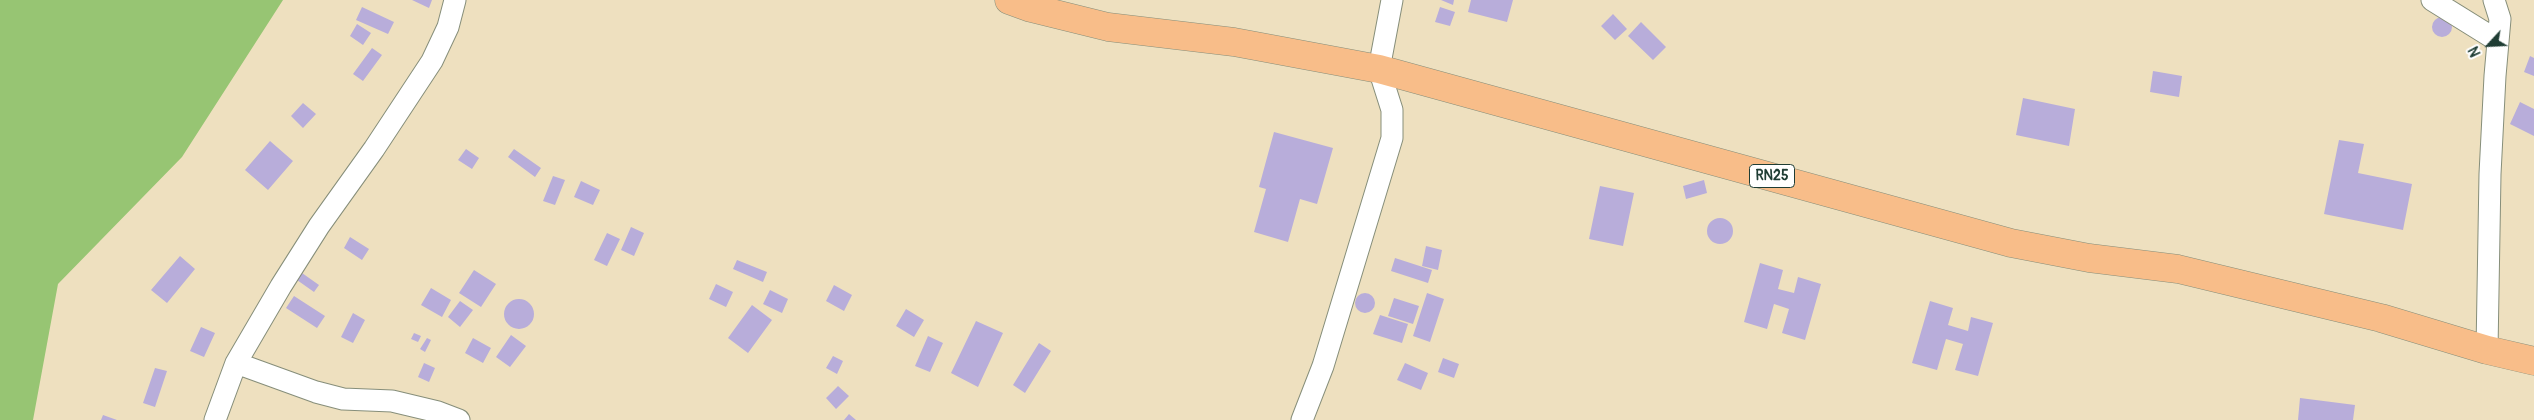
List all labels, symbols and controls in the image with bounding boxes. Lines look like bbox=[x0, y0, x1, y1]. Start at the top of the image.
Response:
north arrow bbox=[2464, 20, 2514, 70]
text: N bbox=[2465, 44, 2485, 59]
road number: RN25 bbox=[1750, 165, 1794, 188]

